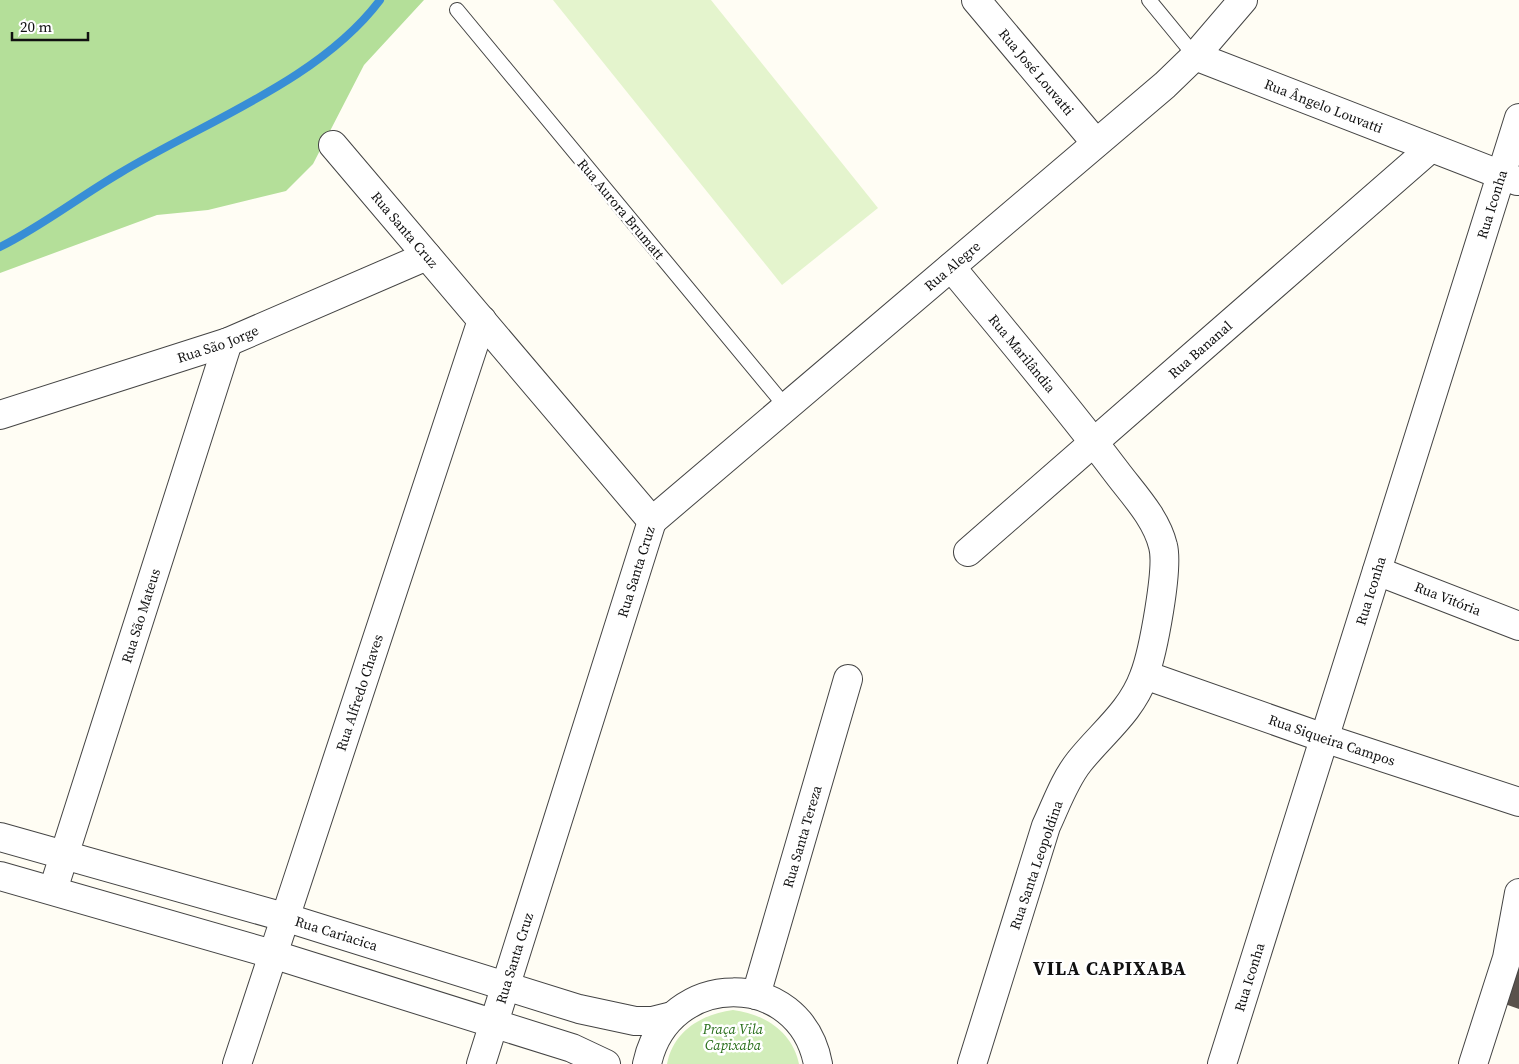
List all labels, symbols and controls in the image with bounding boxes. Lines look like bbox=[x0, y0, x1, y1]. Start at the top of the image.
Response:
scale bar bbox=[12, 10, 89, 42]
text: 20 m bbox=[20, 16, 52, 37]
street label: Rua José Louvatti bbox=[994, 24, 1079, 120]
street label: Rua Ângelo Louvatti bbox=[1261, 74, 1386, 138]
street label: Rua Aurora Brumatt bbox=[573, 154, 669, 264]
street label: Rua Iconha bbox=[1472, 167, 1512, 241]
street label: Rua Santa Cruz bbox=[367, 187, 443, 273]
street label: Rua Alegre bbox=[920, 236, 985, 296]
street label: Rua Marilândia bbox=[984, 310, 1061, 398]
street label: Rua Bananal bbox=[1164, 316, 1236, 383]
street label: Rua São Jorge bbox=[174, 320, 262, 368]
street label: Rua Santa Cruz bbox=[612, 523, 660, 620]
street label: Rua Iconha bbox=[1350, 553, 1391, 628]
street label: Rua São Mateus bbox=[116, 566, 165, 665]
street label: Rua Vitória bbox=[1412, 577, 1485, 621]
street label: Rua Alfredo Chaves bbox=[331, 632, 388, 754]
street label: Rua Siqueira Campos bbox=[1266, 709, 1398, 771]
street label: Rua Santa Tereza bbox=[778, 782, 827, 890]
street label: Rua Santa Leopoldina bbox=[1004, 797, 1068, 932]
street label: Rua Santa Cruz bbox=[491, 909, 538, 1006]
street label: Rua Cariacica bbox=[293, 911, 381, 956]
street label: Rua Iconha bbox=[1229, 939, 1270, 1014]
district label: VILA CAPIXABA bbox=[1033, 955, 1187, 981]
park label: Praça Vila Capixaba bbox=[702, 1019, 764, 1055]

